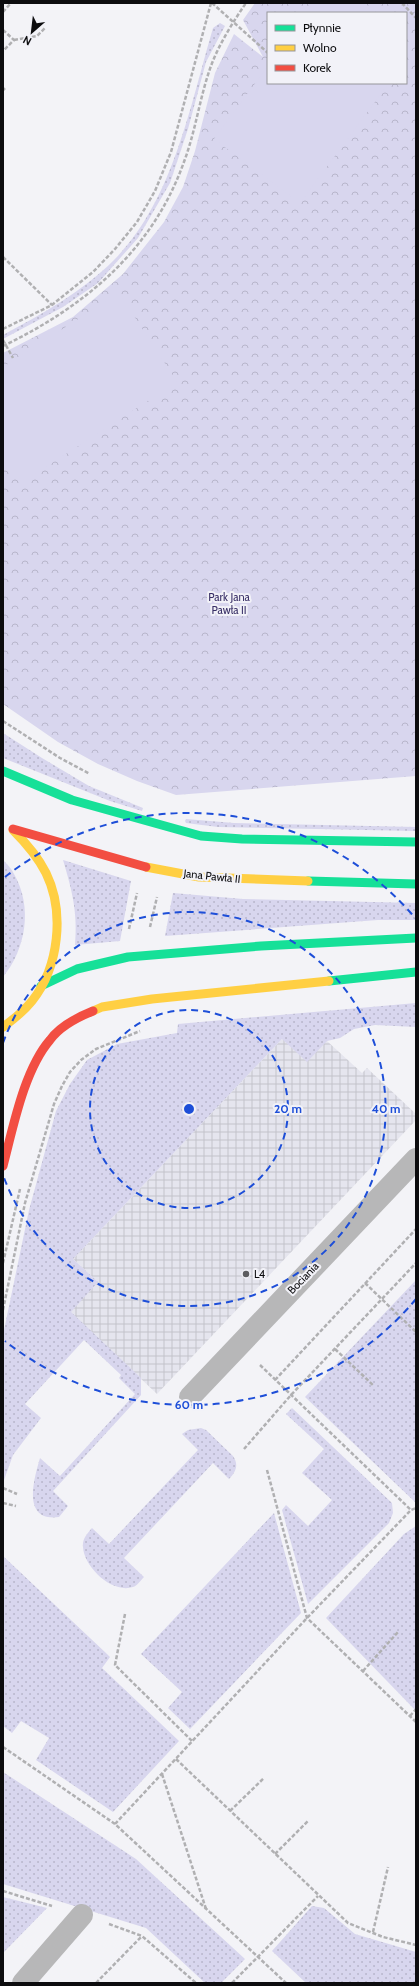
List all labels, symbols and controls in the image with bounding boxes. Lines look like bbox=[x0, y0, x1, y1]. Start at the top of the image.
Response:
north arrow bbox=[12, 12, 52, 52]
legend bbox=[267, 12, 407, 84]
text: Płynnie bbox=[303, 20, 341, 35]
text: N bbox=[21, 33, 34, 49]
text: Wolno bbox=[303, 40, 337, 55]
text: Korek bbox=[303, 60, 332, 75]
park label: Park Jana Pawła II bbox=[208, 590, 251, 617]
street label: Jana Pawła II bbox=[182, 866, 241, 886]
text: 20 m bbox=[274, 1101, 302, 1116]
text: 40 m bbox=[371, 1101, 401, 1116]
centre of rings bbox=[182, 1102, 196, 1116]
street label: Bociania bbox=[284, 1259, 322, 1297]
place label: L4 bbox=[254, 1267, 266, 1281]
marker: L4 bbox=[241, 1269, 251, 1279]
text: 60 m bbox=[175, 1397, 203, 1412]

